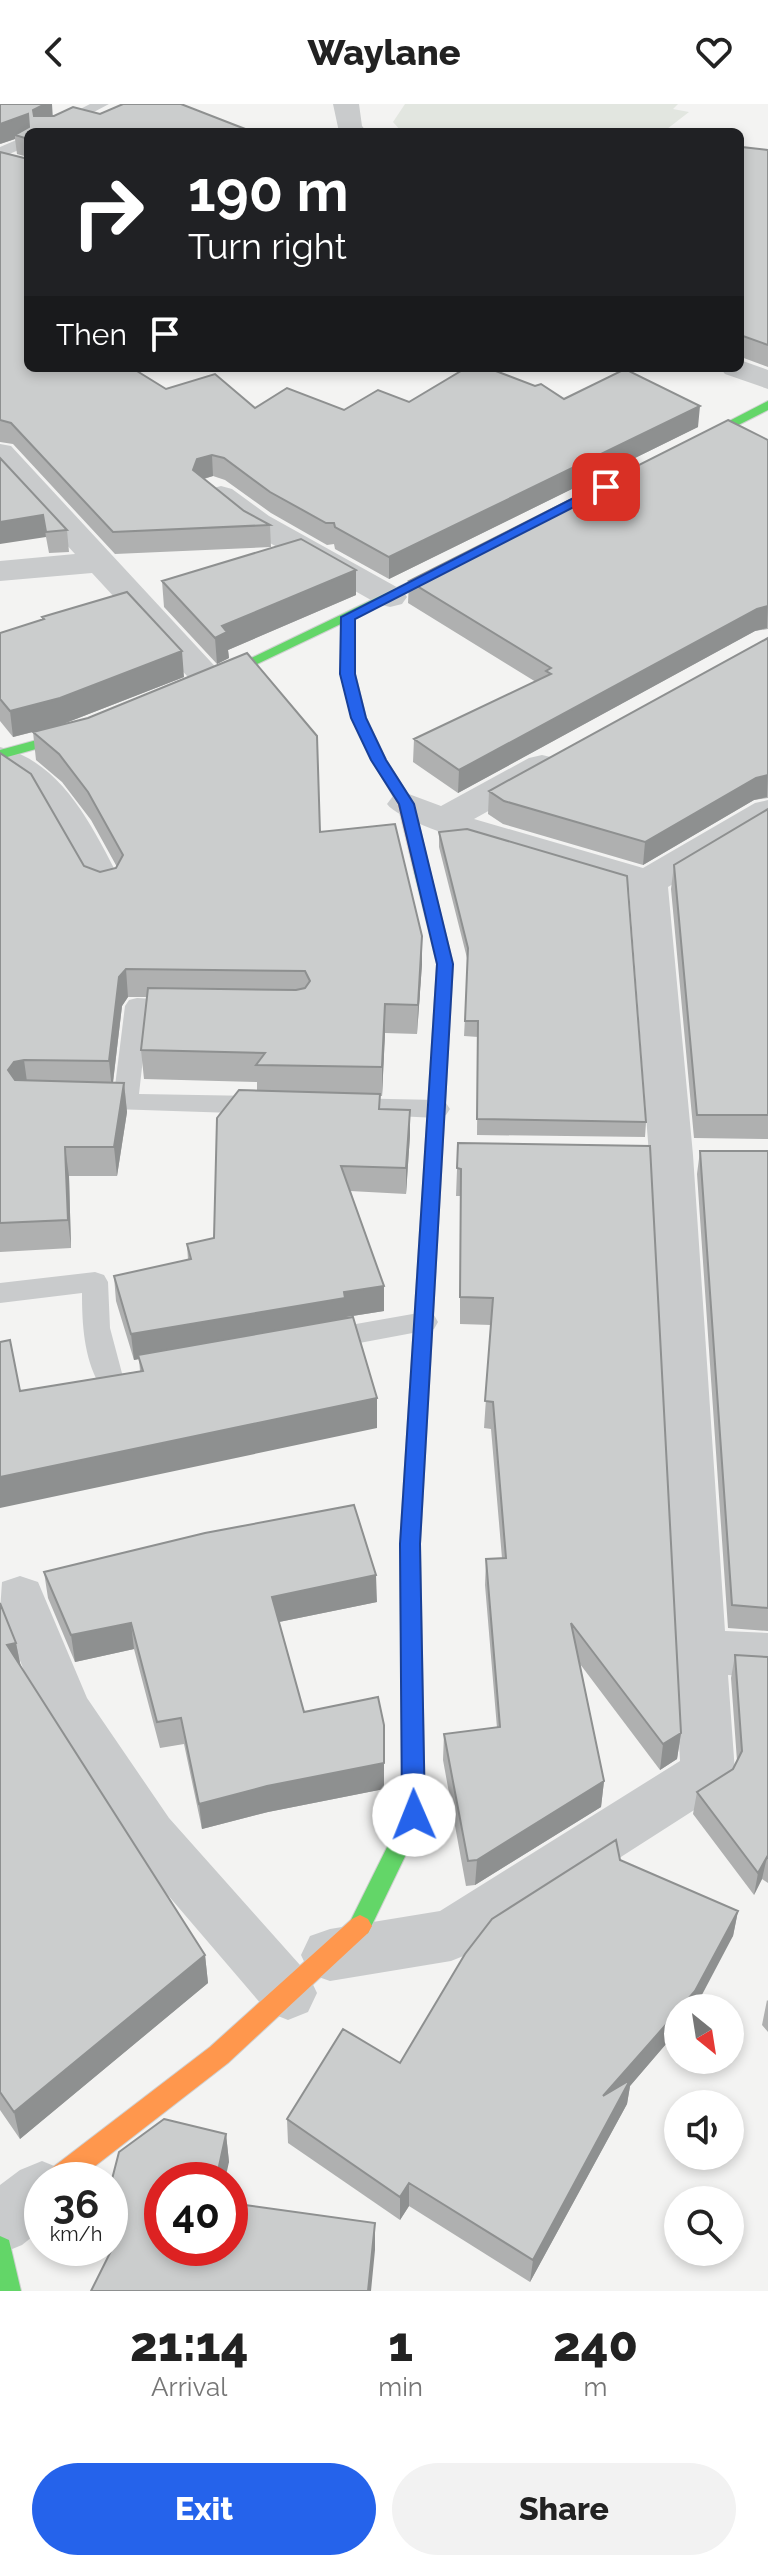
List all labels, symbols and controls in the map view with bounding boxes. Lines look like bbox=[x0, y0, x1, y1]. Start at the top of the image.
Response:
icon: back bbox=[32, 30, 76, 74]
icon: heart bbox=[692, 30, 736, 74]
text: Waylane bbox=[308, 31, 460, 73]
text: 190 m bbox=[188, 158, 349, 224]
icon: right bbox=[56, 160, 160, 264]
text: Turn right bbox=[188, 225, 347, 267]
icon: arrive bbox=[143, 312, 187, 356]
text: Then bbox=[56, 317, 127, 352]
pin bbox=[572, 453, 640, 521]
icon: arrive bbox=[584, 465, 628, 509]
position arrow bbox=[372, 1773, 456, 1857]
north arrow bbox=[664, 1994, 744, 2074]
map controls bbox=[664, 1994, 744, 2266]
button: sound bbox=[664, 2090, 744, 2170]
speed limit sign: 40 bbox=[144, 2162, 248, 2266]
text: 36 bbox=[53, 2180, 99, 2227]
button: search bbox=[664, 2186, 744, 2266]
text: km/h bbox=[50, 2222, 102, 2246]
text: 21:14 bbox=[130, 2316, 248, 2372]
text: 1 bbox=[388, 2316, 413, 2372]
text: 240 bbox=[553, 2316, 638, 2372]
text: Arrival bbox=[151, 2372, 227, 2402]
text: min bbox=[378, 2372, 423, 2402]
text: m bbox=[584, 2372, 607, 2402]
button: Exit bbox=[32, 2463, 376, 2555]
button: Share bbox=[392, 2463, 736, 2555]

